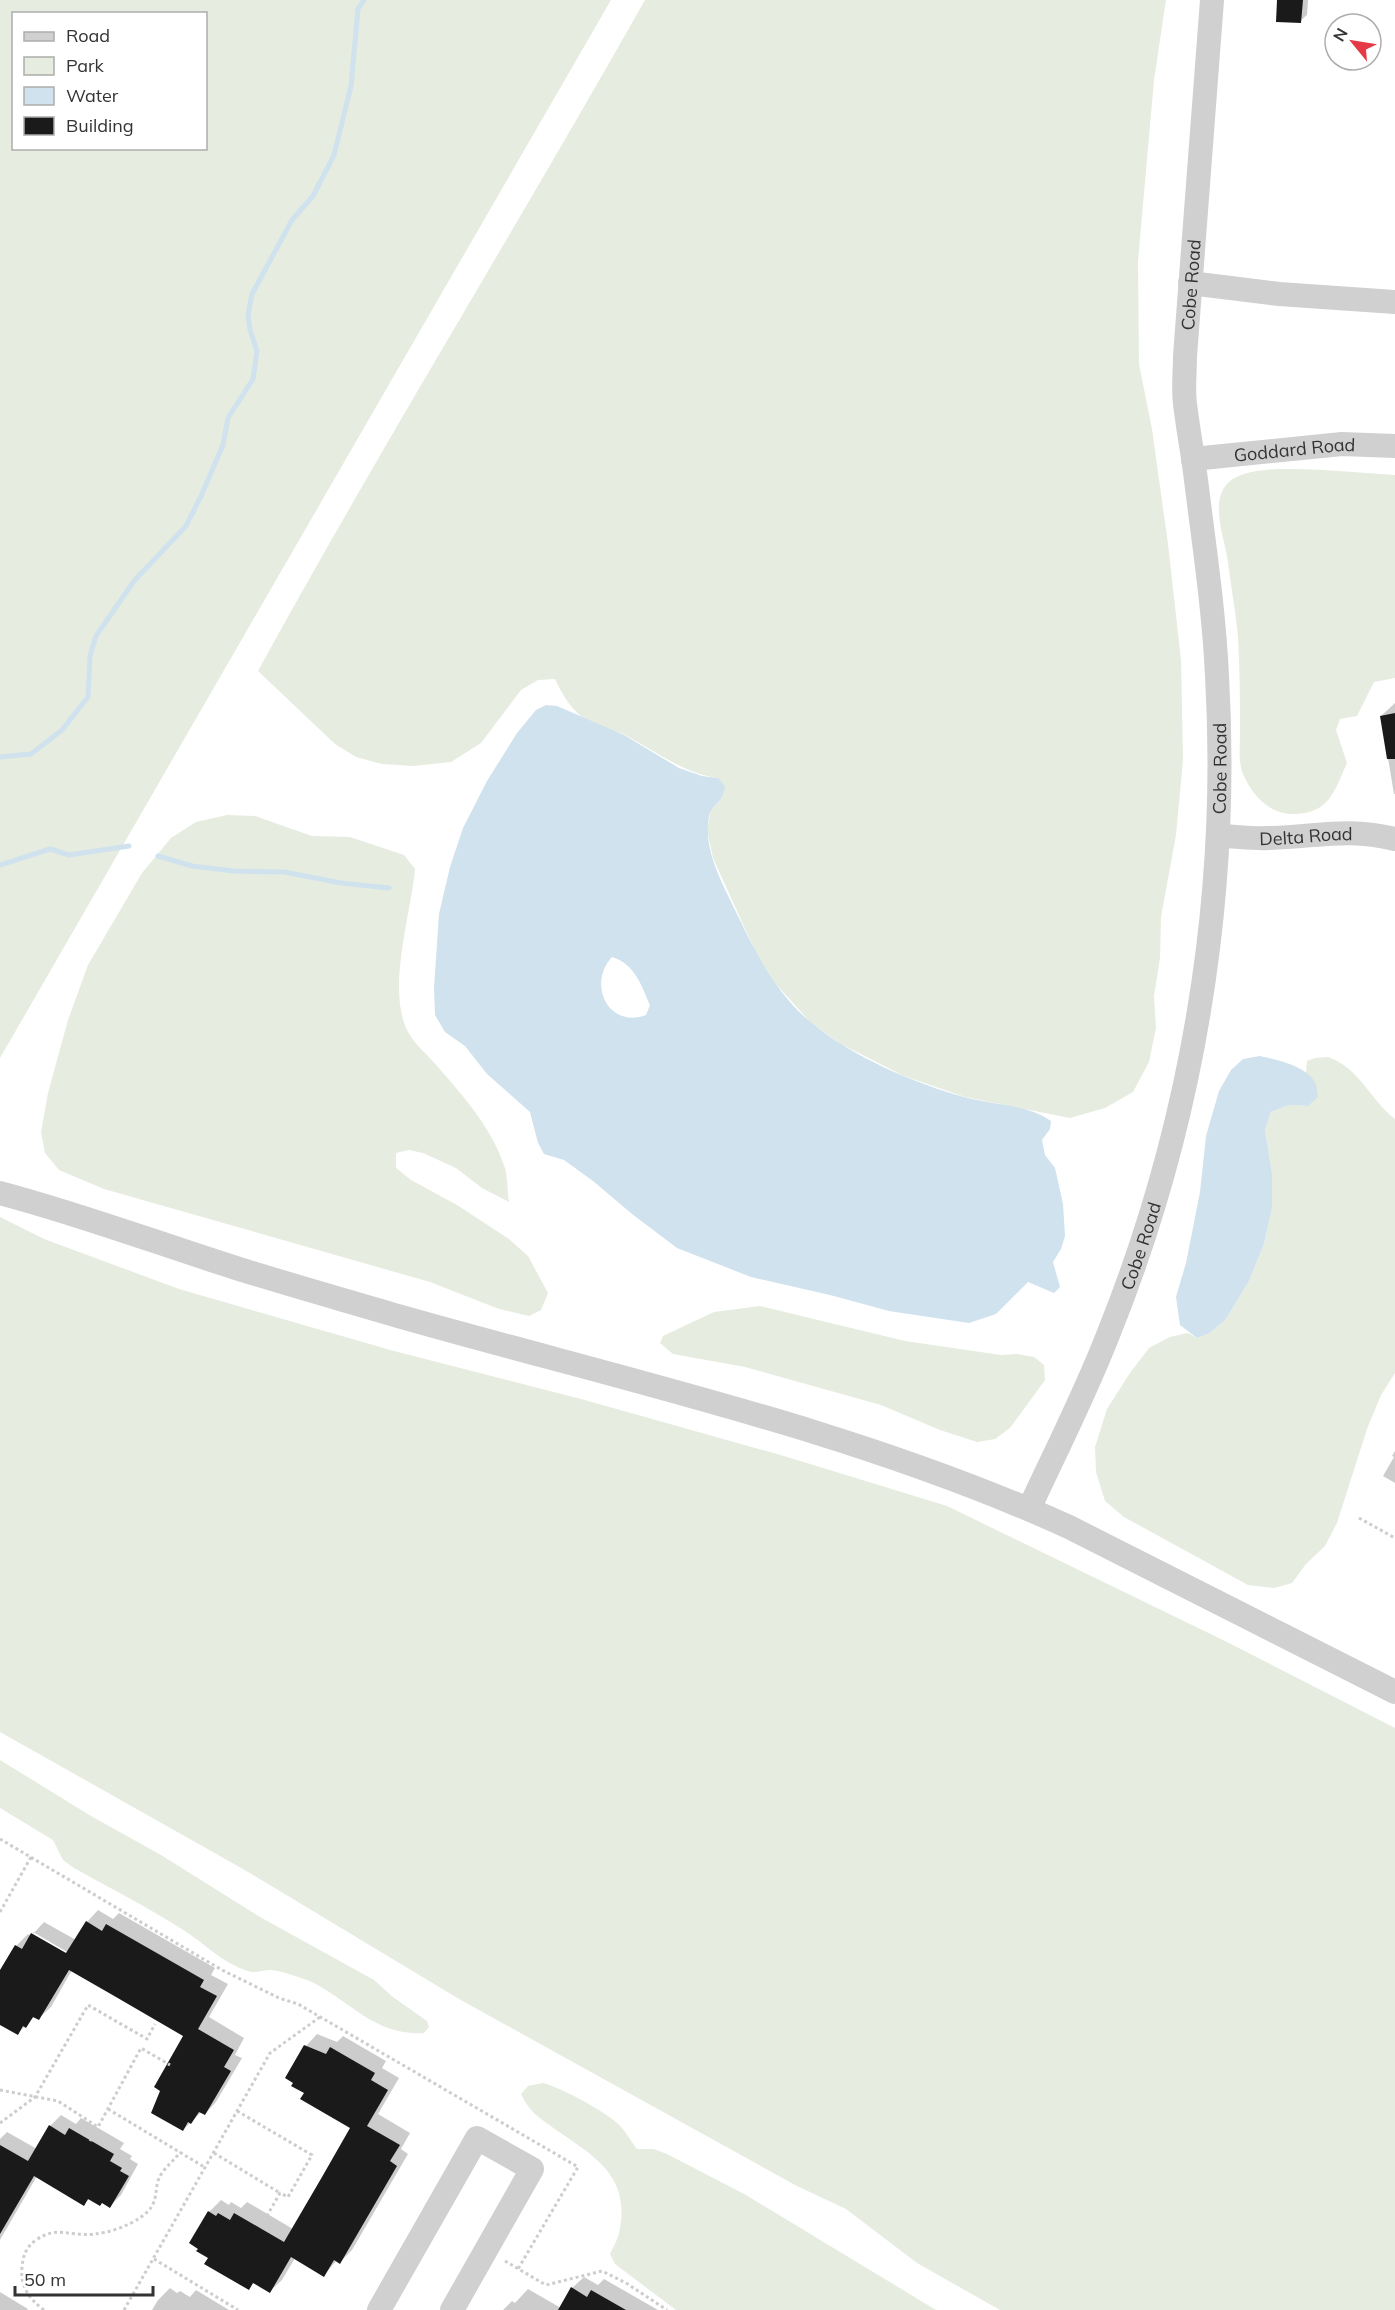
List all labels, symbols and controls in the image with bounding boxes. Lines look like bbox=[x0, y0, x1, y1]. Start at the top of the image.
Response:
legend bbox=[12, 12, 207, 150]
north arrow bbox=[1323, 12, 1383, 72]
text: Road bbox=[66, 24, 110, 47]
text: N bbox=[1328, 24, 1352, 45]
text: Park bbox=[66, 54, 105, 77]
text: Water bbox=[66, 84, 119, 107]
text: Building bbox=[66, 114, 134, 137]
street label: Cobe Road bbox=[1175, 238, 1205, 331]
street label: Goddard Road bbox=[1233, 432, 1356, 466]
street label: Cobe Road bbox=[1207, 722, 1231, 815]
street label: Delta Road bbox=[1259, 822, 1353, 850]
street label: Cobe Road bbox=[1115, 1199, 1166, 1293]
scale bar bbox=[15, 2259, 153, 2297]
text: 50 m bbox=[24, 2268, 66, 2291]

